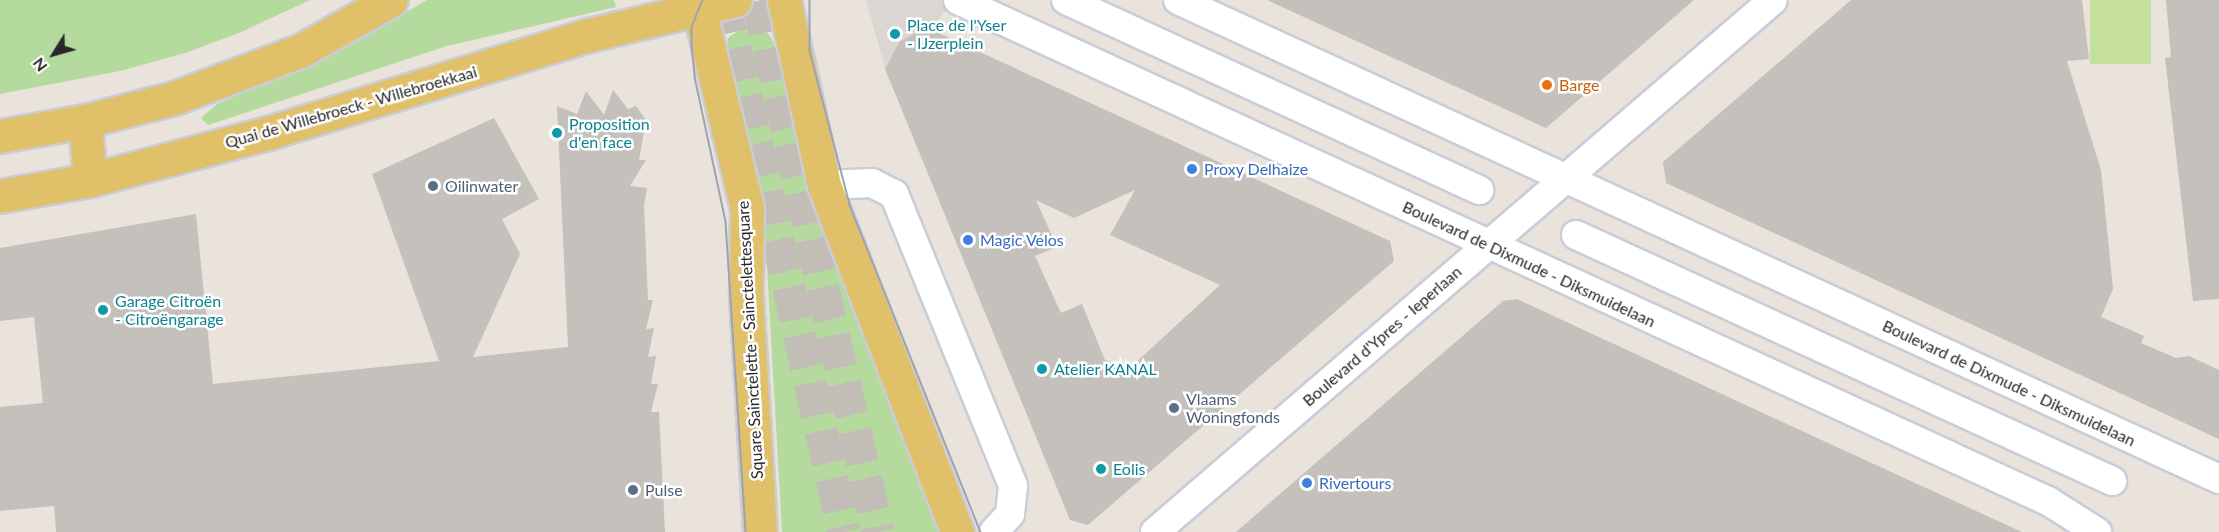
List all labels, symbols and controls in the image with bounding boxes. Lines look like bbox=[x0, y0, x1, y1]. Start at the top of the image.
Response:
place label: Place de l'Yser - IJzerplein bbox=[907, 15, 1006, 53]
north arrow bbox=[24, 24, 84, 84]
marker: Place de l'Yser - IJzerplein bbox=[888, 27, 902, 41]
text: N bbox=[28, 54, 51, 76]
street label: Quai de Willebroeck - Willebroekkaai bbox=[223, 62, 479, 152]
place label: Barge bbox=[1559, 75, 1599, 95]
marker: Barge bbox=[1540, 78, 1554, 92]
place label: Proposition d'en face bbox=[569, 114, 650, 152]
marker: Proposition d'en face bbox=[550, 126, 564, 140]
place label: Proxy Delhaize bbox=[1204, 159, 1309, 179]
marker: Proxy Delhaize bbox=[1185, 162, 1199, 176]
place label: Oilinwater bbox=[445, 176, 518, 196]
marker: Oilinwater bbox=[426, 179, 440, 193]
street label: Boulevard de Dixmude - Diksmuidelaan bbox=[1400, 197, 1658, 331]
street label: Square Sainctelette - Sainctelettesquare bbox=[733, 200, 767, 480]
place label: Magic Velos bbox=[980, 230, 1064, 250]
marker: Magic Velos bbox=[961, 233, 975, 247]
street label: Boulevard d'Ypres - Ieperlaan bbox=[1299, 262, 1465, 410]
place label: Garage Citroën - Citroëngarage bbox=[115, 291, 224, 329]
marker: Garage Citroën - Citroëngarage bbox=[96, 303, 110, 317]
street label: Boulevard de Dixmude - Diksmuidelaan bbox=[1880, 316, 2138, 450]
place label: Atelier KANAL bbox=[1054, 359, 1157, 379]
marker: Atelier KANAL bbox=[1035, 362, 1049, 376]
place label: Vlaams Woningfonds bbox=[1186, 389, 1280, 427]
marker: Vlaams Woningfonds bbox=[1167, 401, 1181, 415]
place label: Eolis bbox=[1113, 459, 1145, 479]
marker: Eolis bbox=[1094, 462, 1108, 476]
place label: Rivertours bbox=[1319, 473, 1391, 493]
marker: Rivertours bbox=[1300, 476, 1314, 490]
place label: Pulse bbox=[645, 480, 683, 500]
marker: Pulse bbox=[626, 483, 640, 497]

